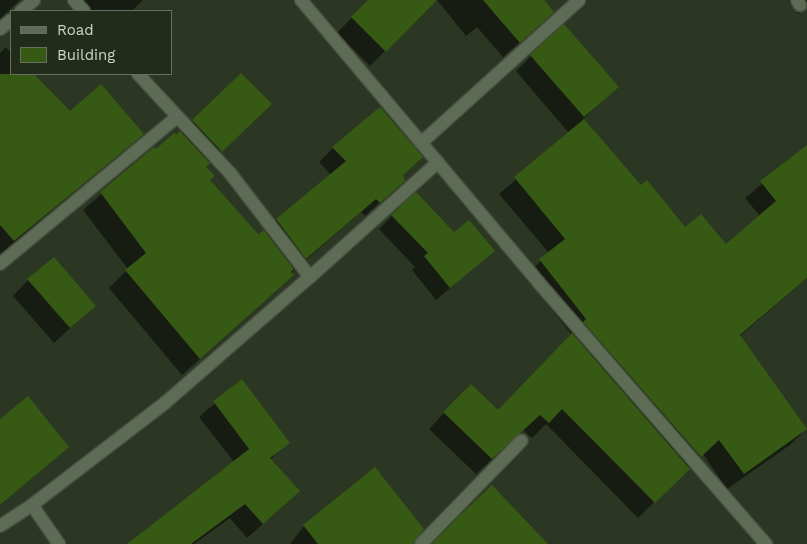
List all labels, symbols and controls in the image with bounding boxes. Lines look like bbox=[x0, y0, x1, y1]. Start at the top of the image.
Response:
legend bbox=[10, 10, 172, 75]
text: Road bbox=[57, 21, 94, 39]
text: Building bbox=[57, 46, 115, 64]

